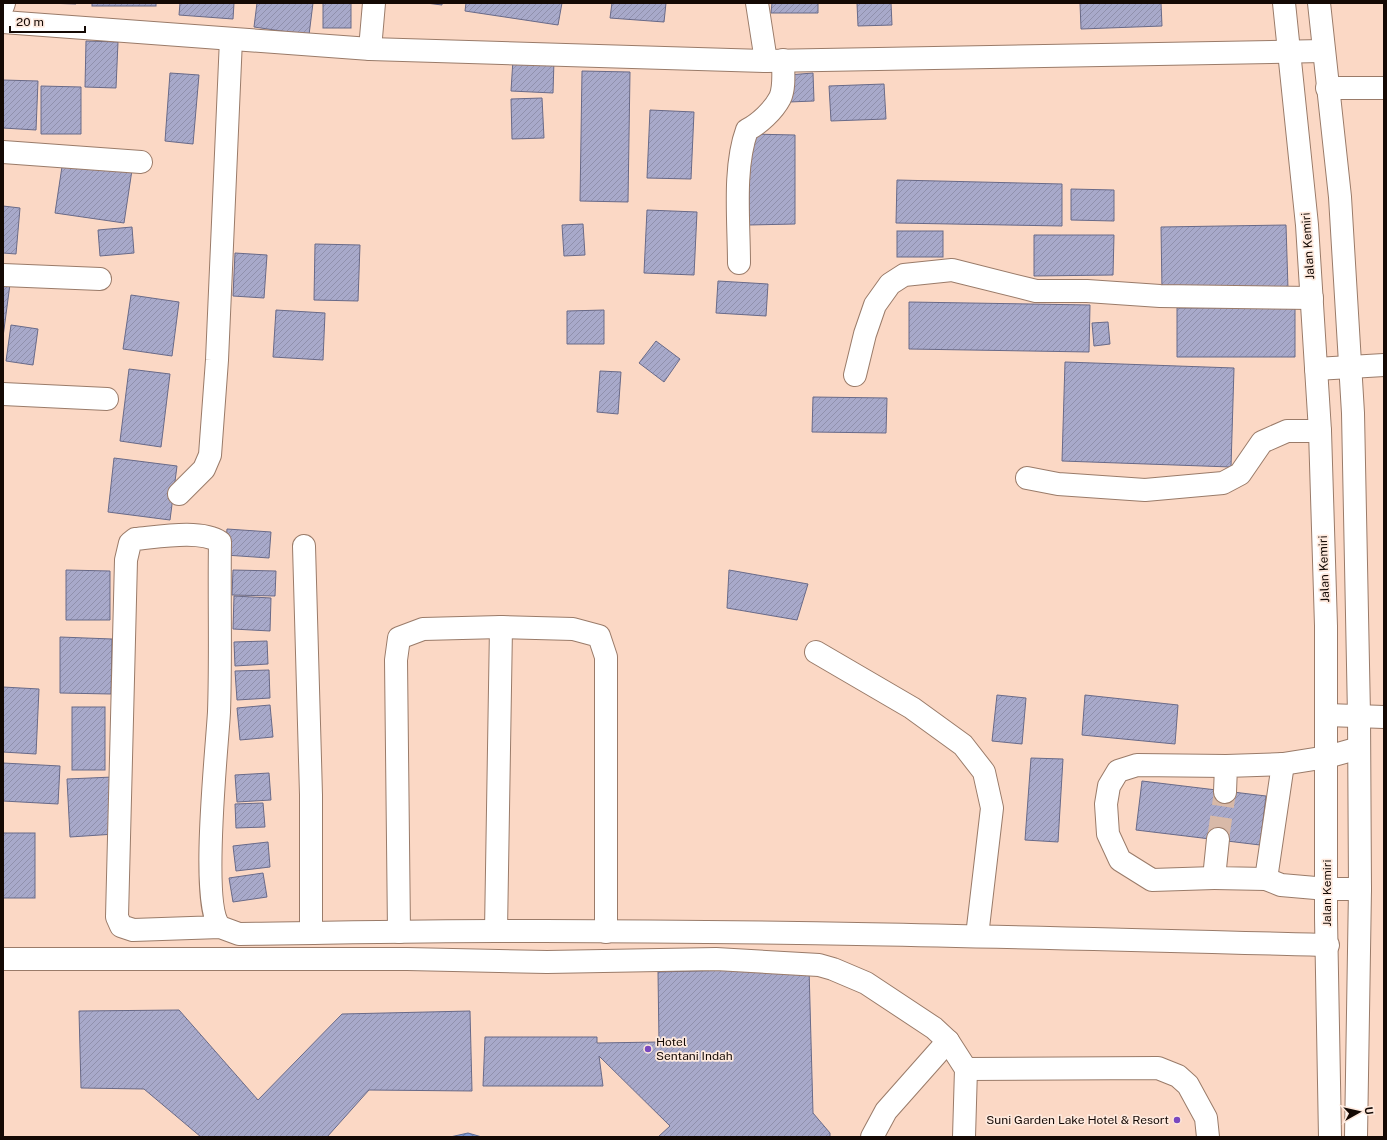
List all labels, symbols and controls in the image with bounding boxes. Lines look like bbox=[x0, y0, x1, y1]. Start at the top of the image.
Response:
scale bar bbox=[10, 8, 85, 34]
text: 20 m bbox=[16, 15, 44, 29]
street label: Jalan Kemiri bbox=[1299, 212, 1317, 280]
street label: Jalan Kemiri bbox=[1316, 535, 1332, 603]
street label: Jalan Kemiri bbox=[1320, 859, 1334, 927]
place label: Hotel Sentani Indah bbox=[656, 1035, 733, 1063]
marker: Hotel Sentani Indah bbox=[643, 1044, 653, 1054]
north arrow bbox=[1339, 1092, 1379, 1132]
text: U bbox=[1362, 1106, 1375, 1115]
place label: Suni Garden Lake Hotel & Resort bbox=[986, 1113, 1169, 1127]
marker: Suni Garden Lake Hotel & Resort bbox=[1172, 1115, 1182, 1125]

